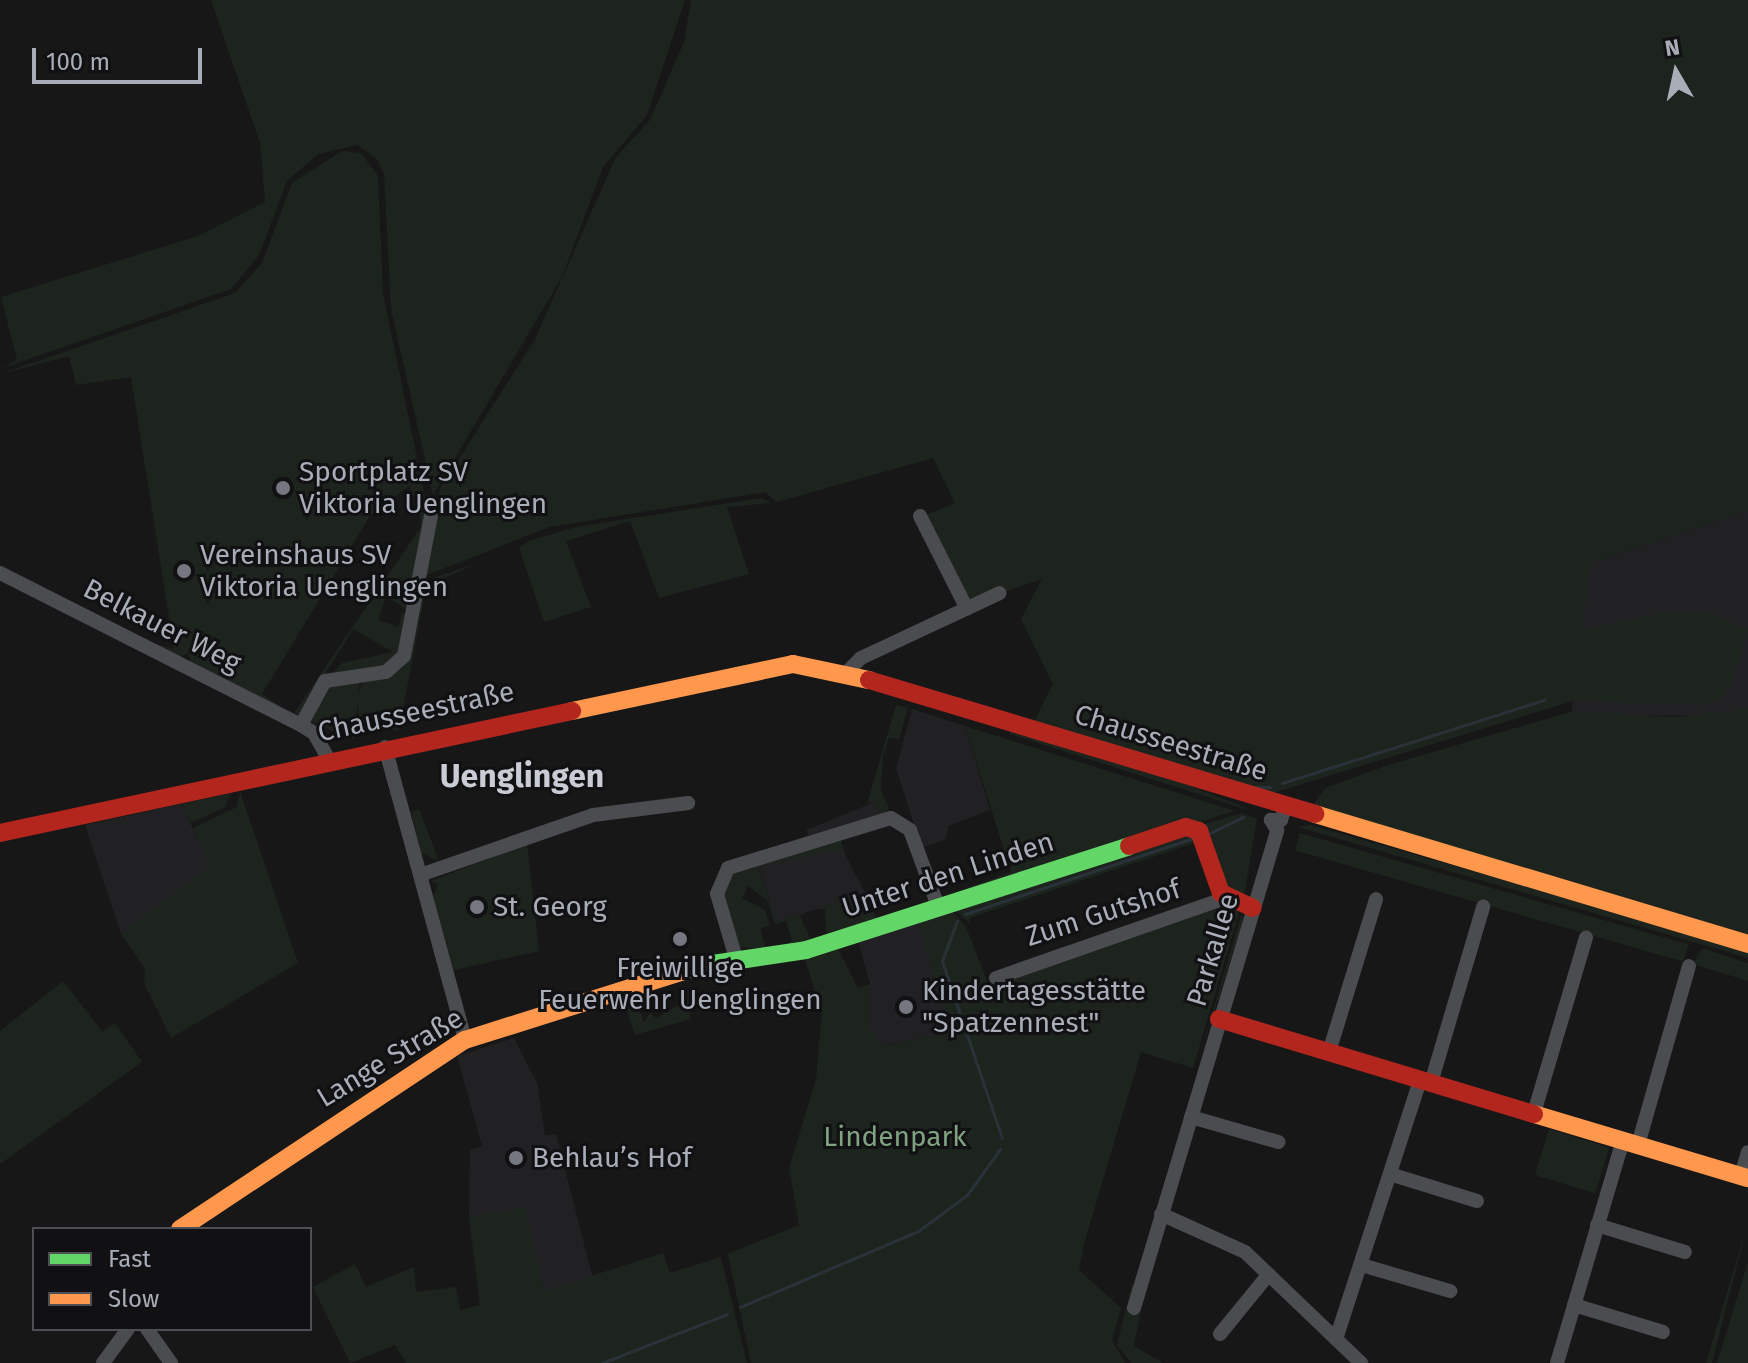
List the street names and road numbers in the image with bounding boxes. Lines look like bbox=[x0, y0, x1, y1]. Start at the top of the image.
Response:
street label: Belkauer Weg bbox=[78, 572, 246, 680]
street label: Chausseestraße bbox=[315, 675, 517, 749]
street label: Chausseestraße bbox=[1071, 698, 1271, 788]
street label: Unter den Linden bbox=[838, 825, 1058, 925]
street label: Zum Gutshof bbox=[1021, 872, 1185, 954]
street label: Parkallee bbox=[1180, 889, 1246, 1011]
street label: Lange Straße bbox=[311, 1001, 469, 1115]

